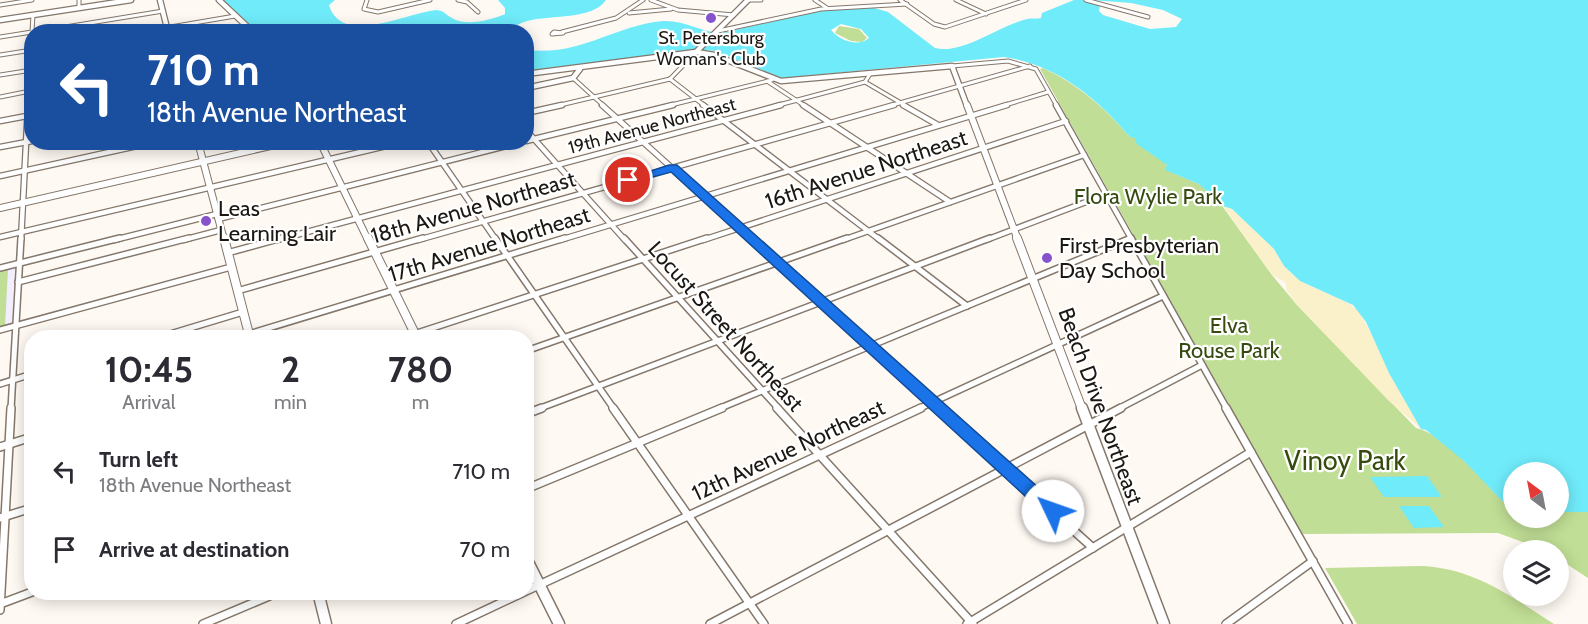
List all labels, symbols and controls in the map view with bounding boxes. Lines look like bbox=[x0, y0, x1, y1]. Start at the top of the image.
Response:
marker: St. Petersburg Woman's Club bbox=[704, 11, 718, 25]
place label: St. Petersburg Woman's Club bbox=[656, 27, 766, 70]
text: 710 m bbox=[147, 44, 260, 96]
icon: left bbox=[48, 48, 126, 126]
street label: 19th Avenue Northeast bbox=[566, 93, 738, 159]
text: 18th Avenue Northeast bbox=[147, 96, 406, 129]
street label: 16th Avenue Northeast bbox=[762, 124, 971, 215]
pin bbox=[602, 154, 653, 205]
icon: arrive bbox=[611, 163, 644, 196]
street label: 18th Avenue Northeast bbox=[368, 165, 579, 250]
park label: Flora Wylie Park bbox=[1074, 183, 1222, 210]
place label: Leas Learning Lair bbox=[218, 195, 336, 247]
street label: 17th Avenue Northeast bbox=[385, 201, 594, 288]
marker: Leas Learning Lair bbox=[199, 214, 213, 228]
place label: First Presbyterian Day School bbox=[1059, 232, 1219, 284]
street label: Locust Street Northeast bbox=[642, 236, 809, 417]
marker: First Presbyterian Day School bbox=[1040, 251, 1054, 265]
street label: Beach Drive Northeast bbox=[1052, 304, 1149, 509]
park label: Elva Rouse Park bbox=[1178, 312, 1280, 364]
text: 10:45 bbox=[105, 347, 193, 391]
text: 2 bbox=[281, 347, 300, 391]
text: 780 bbox=[388, 347, 453, 391]
text: Arrival bbox=[122, 390, 176, 414]
text: min bbox=[274, 390, 307, 414]
text: m bbox=[412, 390, 429, 414]
street label: 12th Avenue Northeast bbox=[688, 394, 889, 507]
park label: Vinoy Park bbox=[1284, 444, 1407, 477]
text: Turn left bbox=[99, 446, 178, 473]
icon: left bbox=[48, 455, 81, 488]
text: 710 m bbox=[452, 458, 510, 485]
north arrow bbox=[1503, 462, 1569, 528]
map controls bbox=[1503, 462, 1569, 606]
text: 18th Avenue Northeast bbox=[99, 473, 291, 497]
position arrow bbox=[1021, 479, 1085, 543]
icon: arrive bbox=[48, 533, 81, 566]
text: Arrive at destination bbox=[99, 536, 289, 563]
text: 70 m bbox=[460, 536, 510, 563]
button: layers bbox=[1503, 540, 1569, 606]

